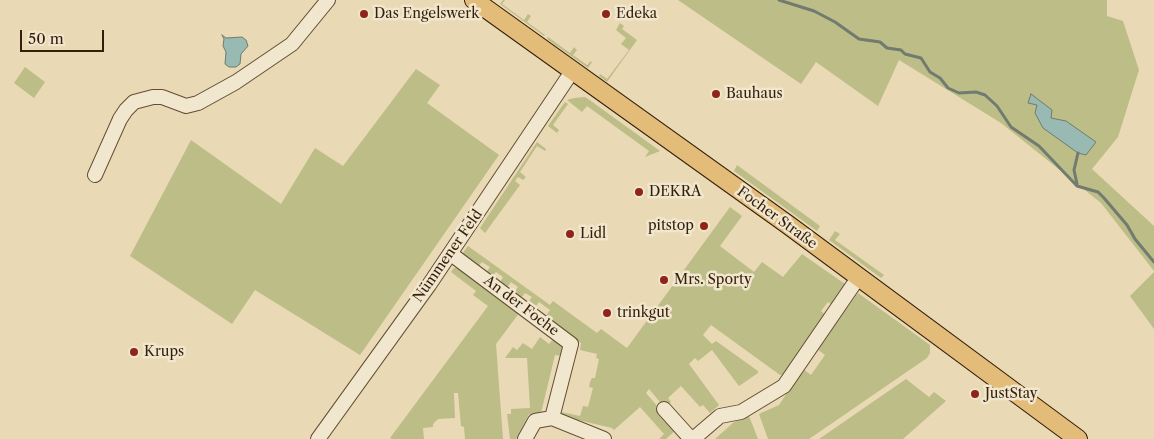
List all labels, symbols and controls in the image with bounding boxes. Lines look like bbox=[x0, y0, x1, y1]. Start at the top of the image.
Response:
place label: Das Engelswerk bbox=[374, 6, 479, 22]
place label: Edeka bbox=[616, 6, 657, 22]
marker: Das Engelswerk bbox=[358, 8, 370, 20]
marker: Edeka bbox=[600, 8, 612, 20]
scale bar bbox=[22, 20, 106, 52]
text: 50 m bbox=[28, 29, 64, 48]
place label: Bauhaus bbox=[726, 86, 783, 102]
marker: Bauhaus bbox=[710, 88, 722, 100]
street label: Focher Straße bbox=[734, 183, 820, 253]
place label: DEKRA bbox=[649, 184, 701, 200]
marker: DEKRA bbox=[633, 186, 645, 198]
street label: Nümmener Feld bbox=[410, 207, 486, 305]
place label: pitstop bbox=[648, 218, 694, 234]
marker: pitstop bbox=[698, 220, 710, 232]
place label: Lidl bbox=[580, 226, 606, 242]
marker: Lidl bbox=[564, 228, 576, 240]
street label: An der Foche bbox=[480, 272, 562, 340]
place label: Mrs. Sporty bbox=[674, 272, 752, 288]
marker: Mrs. Sporty bbox=[658, 274, 670, 286]
place label: trinkgut bbox=[617, 305, 670, 321]
marker: trinkgut bbox=[601, 307, 613, 319]
place label: Krups bbox=[144, 344, 184, 360]
marker: Krups bbox=[128, 346, 140, 358]
place label: JustStay bbox=[985, 386, 1038, 402]
marker: JustStay bbox=[969, 388, 981, 400]

